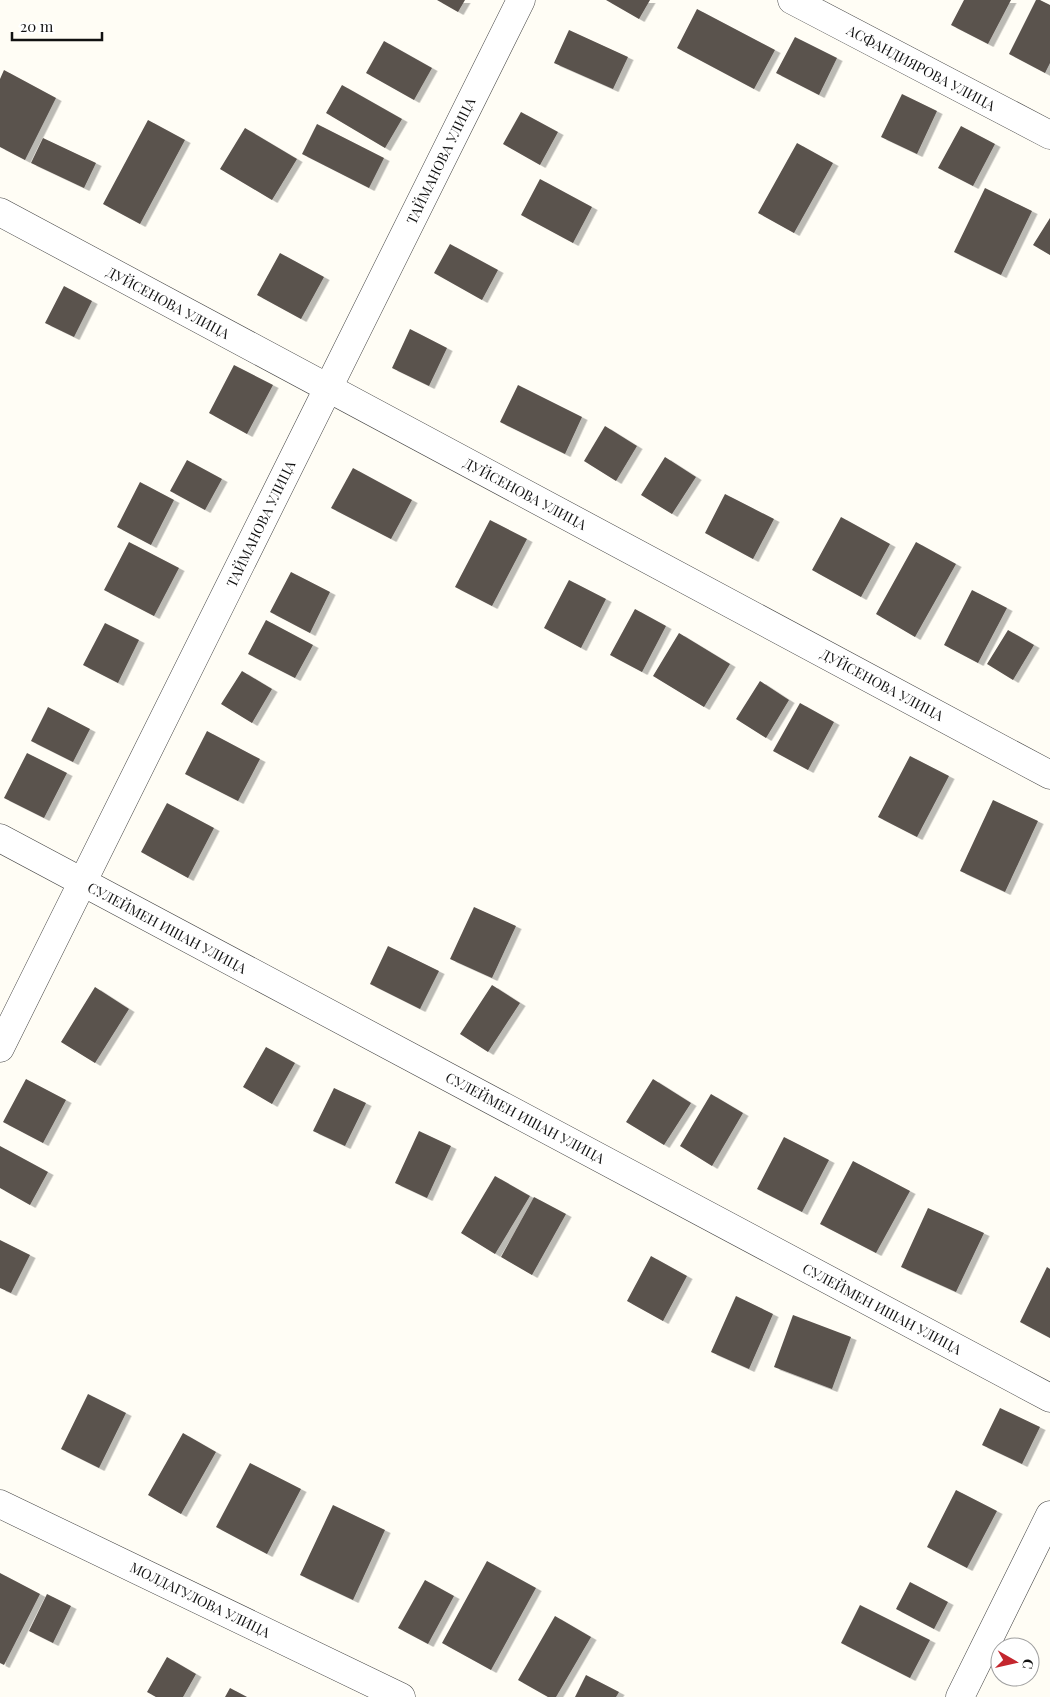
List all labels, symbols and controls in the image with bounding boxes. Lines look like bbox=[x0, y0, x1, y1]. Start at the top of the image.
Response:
scale bar bbox=[12, 10, 102, 42]
text: 20 m bbox=[20, 16, 54, 36]
street label: АСФАНДИЯРОВА УЛИЦА bbox=[843, 20, 999, 115]
street label: ТАЙМАНОВА УЛИЦА bbox=[402, 94, 480, 227]
street label: ДУЙСЕНОВА УЛИЦА bbox=[103, 262, 233, 343]
street label: ДУЙСЕНОВА УЛИЦА bbox=[460, 453, 590, 534]
street label: ТАЙМАНОВА УЛИЦА bbox=[222, 457, 300, 590]
street label: ДУЙСЕНОВА УЛИЦА bbox=[817, 644, 947, 725]
street label: СУЛЕЙМЕН ИШАН УЛИЦА bbox=[84, 877, 250, 978]
street label: СУЛЕЙМЕН ИШАН УЛИЦА bbox=[442, 1067, 608, 1168]
street label: СУЛЕЙМЕН ИШАН УЛИЦА bbox=[799, 1258, 965, 1359]
street label: МОЛДАГУЛОВА УЛИЦА bbox=[127, 1557, 274, 1642]
north arrow bbox=[990, 1637, 1040, 1687]
text: С bbox=[1018, 1658, 1038, 1671]

